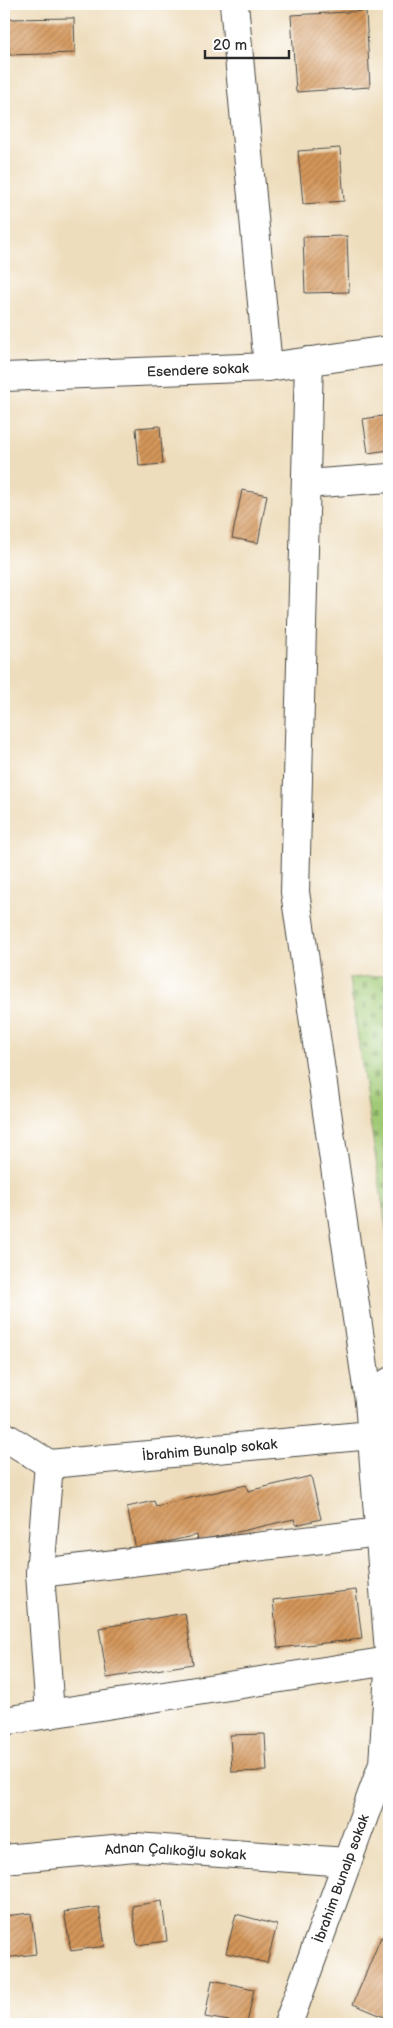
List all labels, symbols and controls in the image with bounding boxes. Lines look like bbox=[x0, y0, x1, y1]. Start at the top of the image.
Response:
scale bar bbox=[205, 28, 289, 60]
text: 20 m bbox=[213, 36, 247, 55]
street label: Esendere sokak bbox=[147, 359, 249, 380]
street label: İbrahim Bunalp sokak bbox=[141, 1435, 278, 1464]
street label: İbrahim Bunalp sokak bbox=[309, 1812, 372, 1945]
street label: Adnan Çalıkoğlu sokak bbox=[104, 1838, 247, 1863]

